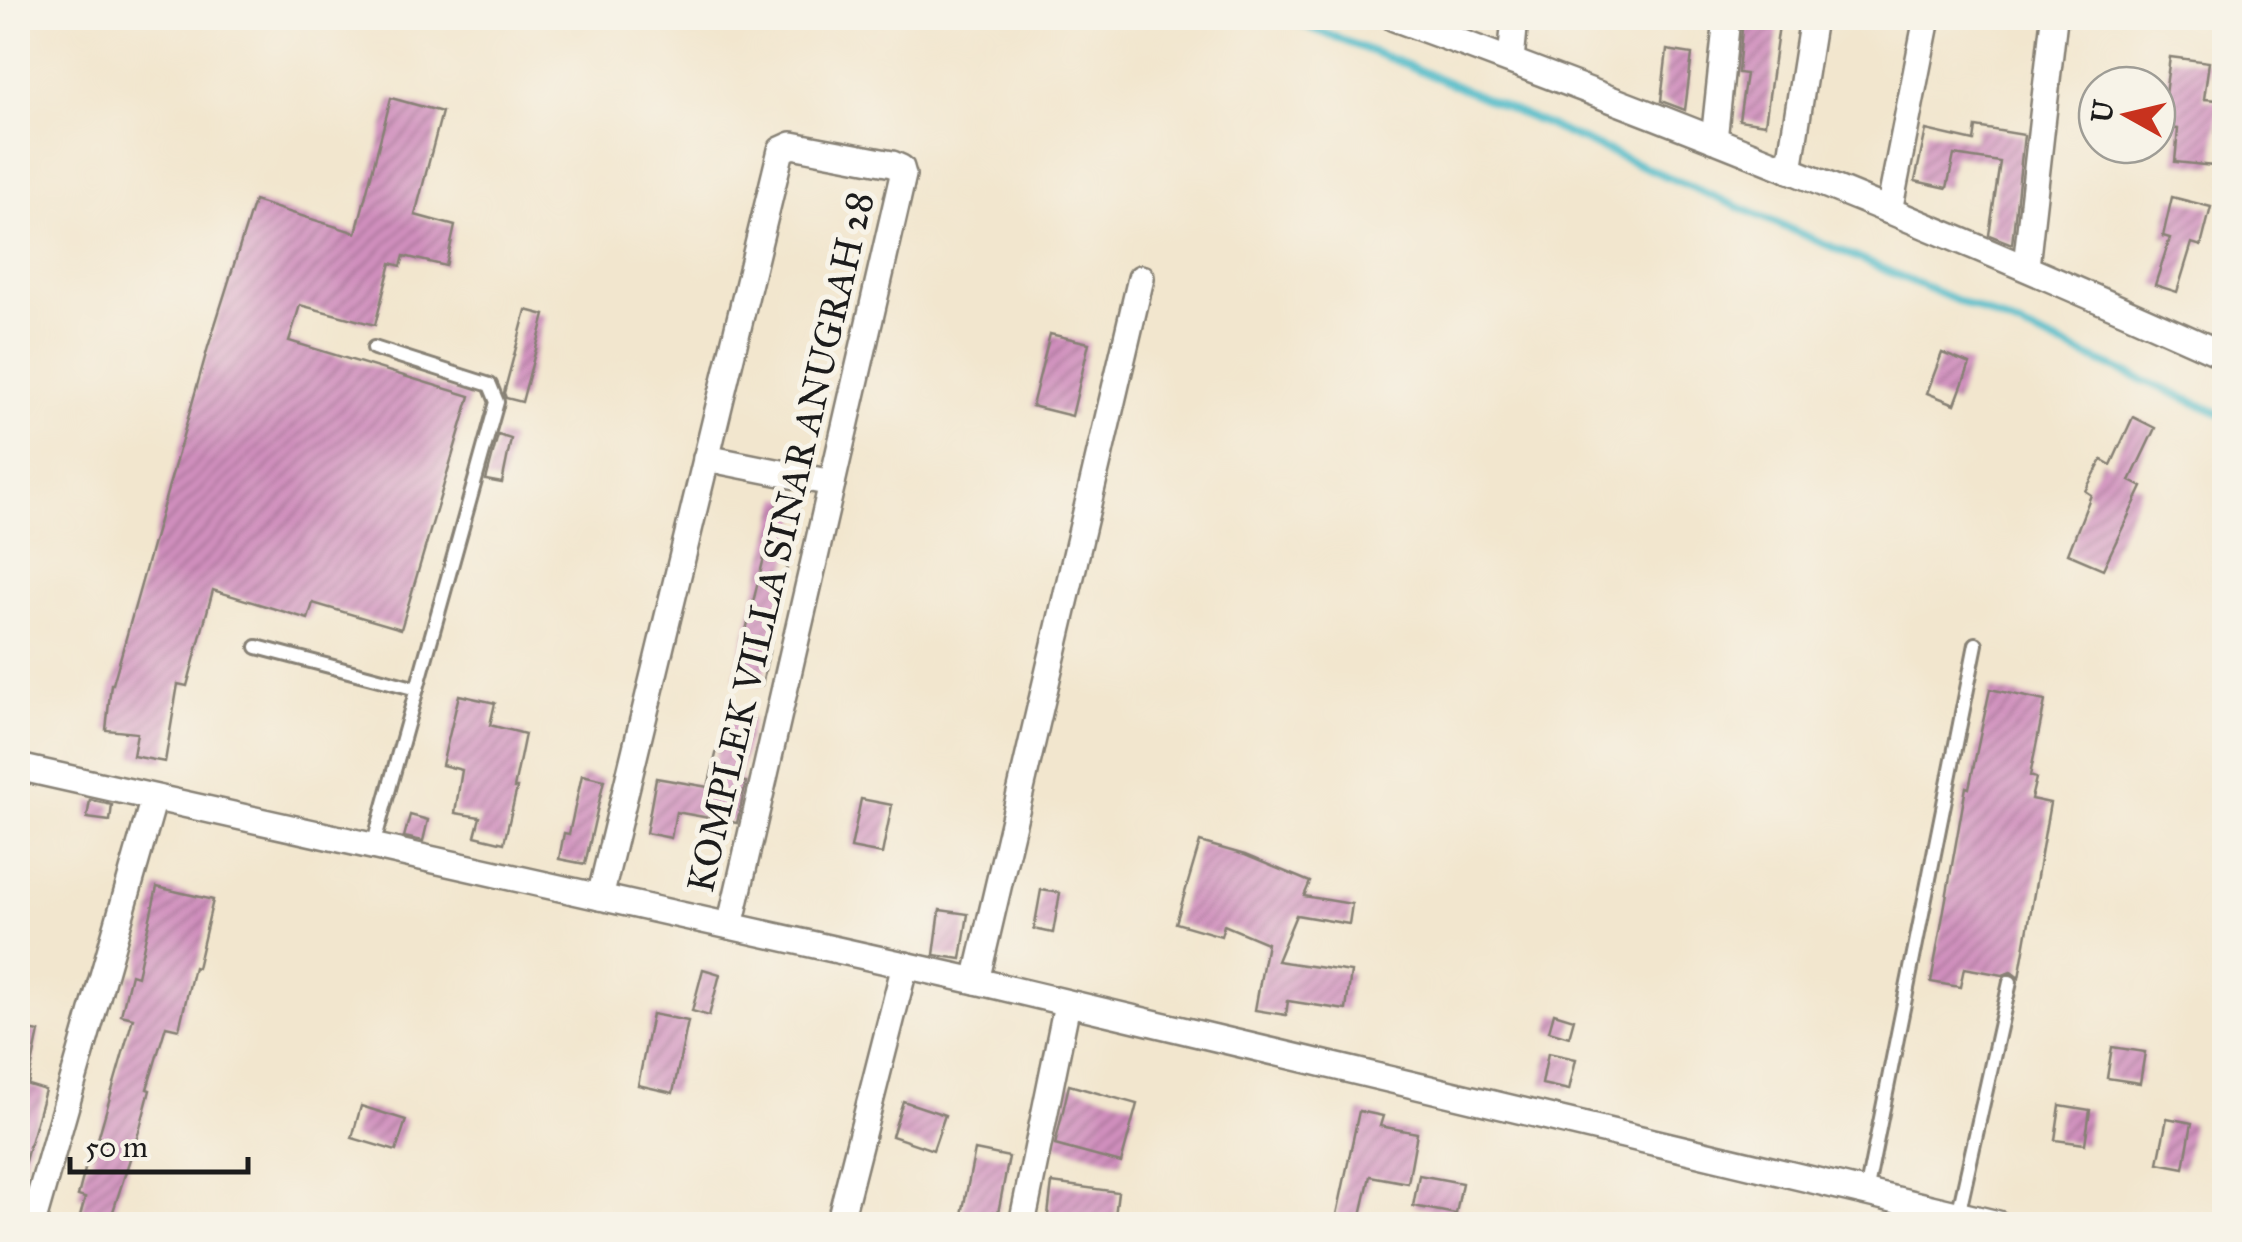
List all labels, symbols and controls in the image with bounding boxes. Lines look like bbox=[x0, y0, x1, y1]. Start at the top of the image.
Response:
north arrow bbox=[2077, 65, 2177, 165]
text: U bbox=[2084, 97, 2122, 125]
street label: KOMPLEK VILLA SINAR ANUGRAH 28 bbox=[677, 187, 883, 897]
scale bar bbox=[70, 1112, 248, 1174]
text: 50 m bbox=[85, 1129, 148, 1165]

